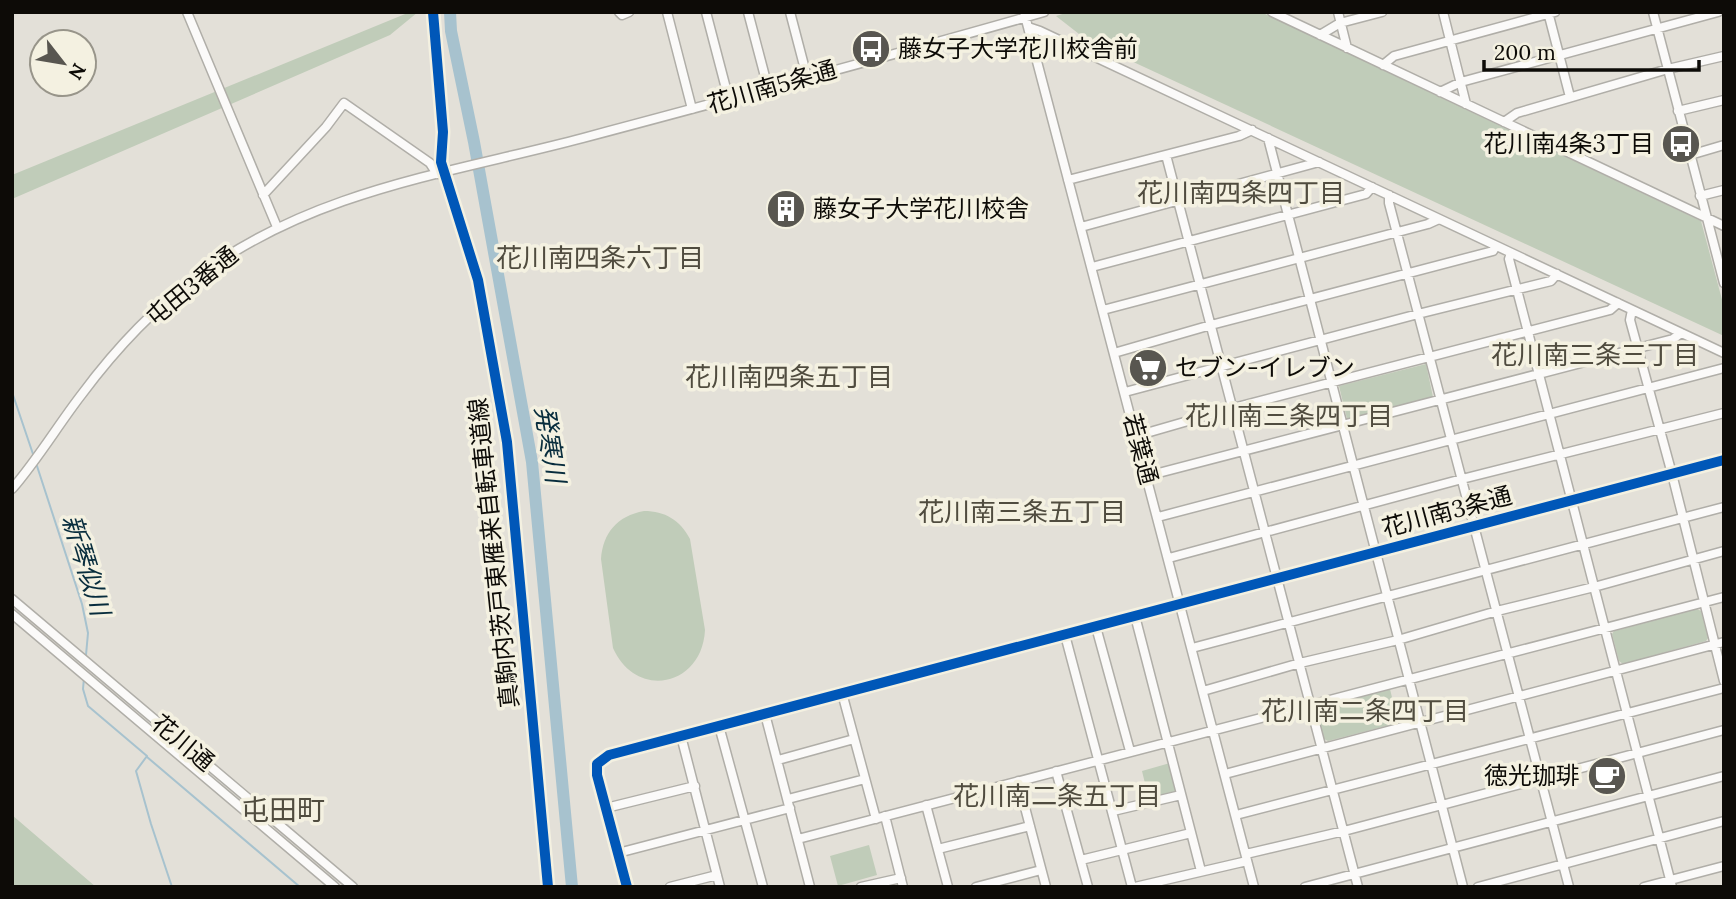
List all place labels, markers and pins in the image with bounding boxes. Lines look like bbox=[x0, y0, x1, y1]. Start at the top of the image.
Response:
bus stop icon: 藤女子大学花川校舎前 bbox=[850, 28, 892, 70]
place label: 藤女子大学花川校舎前 bbox=[898, 33, 1138, 64]
bus stop icon: 花川南4条3丁目 bbox=[1660, 123, 1702, 165]
place label: 花川南4条3丁目 bbox=[1484, 128, 1654, 159]
building icon: 藤女子大学花川校舎 bbox=[765, 188, 807, 230]
place label: 藤女子大学花川校舎 bbox=[813, 193, 1029, 224]
supermarket icon: セブン-イレブン bbox=[1127, 347, 1169, 389]
place label: セブン-イレブン bbox=[1175, 352, 1355, 383]
cafe icon: 徳光珈琲 bbox=[1586, 755, 1628, 797]
place label: 徳光珈琲 bbox=[1484, 760, 1580, 791]

